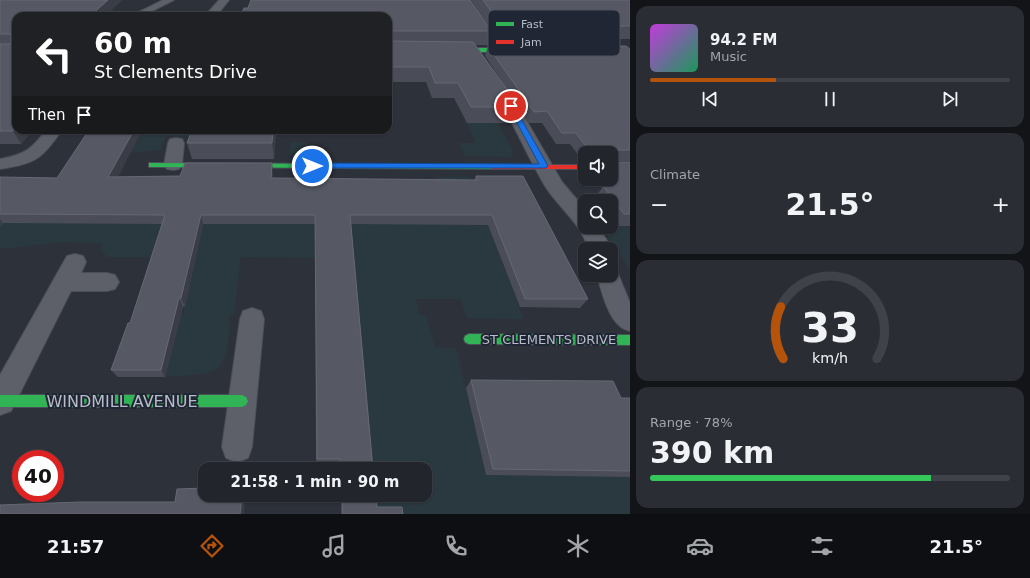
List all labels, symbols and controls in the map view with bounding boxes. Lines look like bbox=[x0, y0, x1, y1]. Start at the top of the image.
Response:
legend bbox=[488, 10, 620, 56]
text: Fast bbox=[521, 18, 544, 31]
text: 60 m bbox=[94, 27, 172, 60]
icon: left bbox=[28, 28, 80, 80]
text: 94.2 FM bbox=[710, 31, 777, 49]
text: Jam bbox=[520, 36, 542, 49]
text: Music bbox=[710, 49, 747, 64]
text: St Clements Drive bbox=[94, 61, 257, 82]
icon: previous bbox=[699, 88, 721, 110]
icon: pause bbox=[819, 88, 841, 110]
icon: next bbox=[939, 88, 961, 110]
pin bbox=[494, 89, 528, 123]
icon: arrive bbox=[500, 95, 522, 117]
icon: arrive bbox=[73, 104, 95, 126]
text: Then bbox=[28, 106, 65, 124]
position arrow bbox=[291, 145, 333, 187]
map controls bbox=[578, 146, 618, 282]
button: sound bbox=[578, 146, 618, 186]
text: Climate bbox=[650, 167, 700, 182]
text: 21.5° bbox=[785, 187, 875, 222]
text: − bbox=[650, 192, 668, 217]
text: + bbox=[992, 192, 1010, 217]
button: search bbox=[578, 194, 618, 234]
button: layers bbox=[578, 242, 618, 282]
text: 33 bbox=[801, 302, 859, 351]
street label: ST CLEMENTS DRIVE bbox=[482, 332, 616, 347]
text: km/h bbox=[812, 349, 848, 365]
street label: WINDMILL AVENUE bbox=[46, 392, 198, 411]
text: Range · 78% bbox=[650, 415, 733, 430]
text: 390 km bbox=[650, 435, 774, 470]
speed limit sign: 40 bbox=[12, 450, 64, 502]
text: 21:58 · 1 min · 90 m bbox=[231, 473, 399, 491]
icon: directions bbox=[198, 532, 226, 560]
icon: music bbox=[320, 532, 348, 560]
icon: phone bbox=[442, 532, 470, 560]
icon: climate bbox=[564, 532, 592, 560]
icon: car bbox=[686, 532, 714, 560]
icon: filters bbox=[808, 532, 836, 560]
text: 21:57 bbox=[47, 536, 104, 557]
text: 21.5° bbox=[930, 536, 983, 557]

